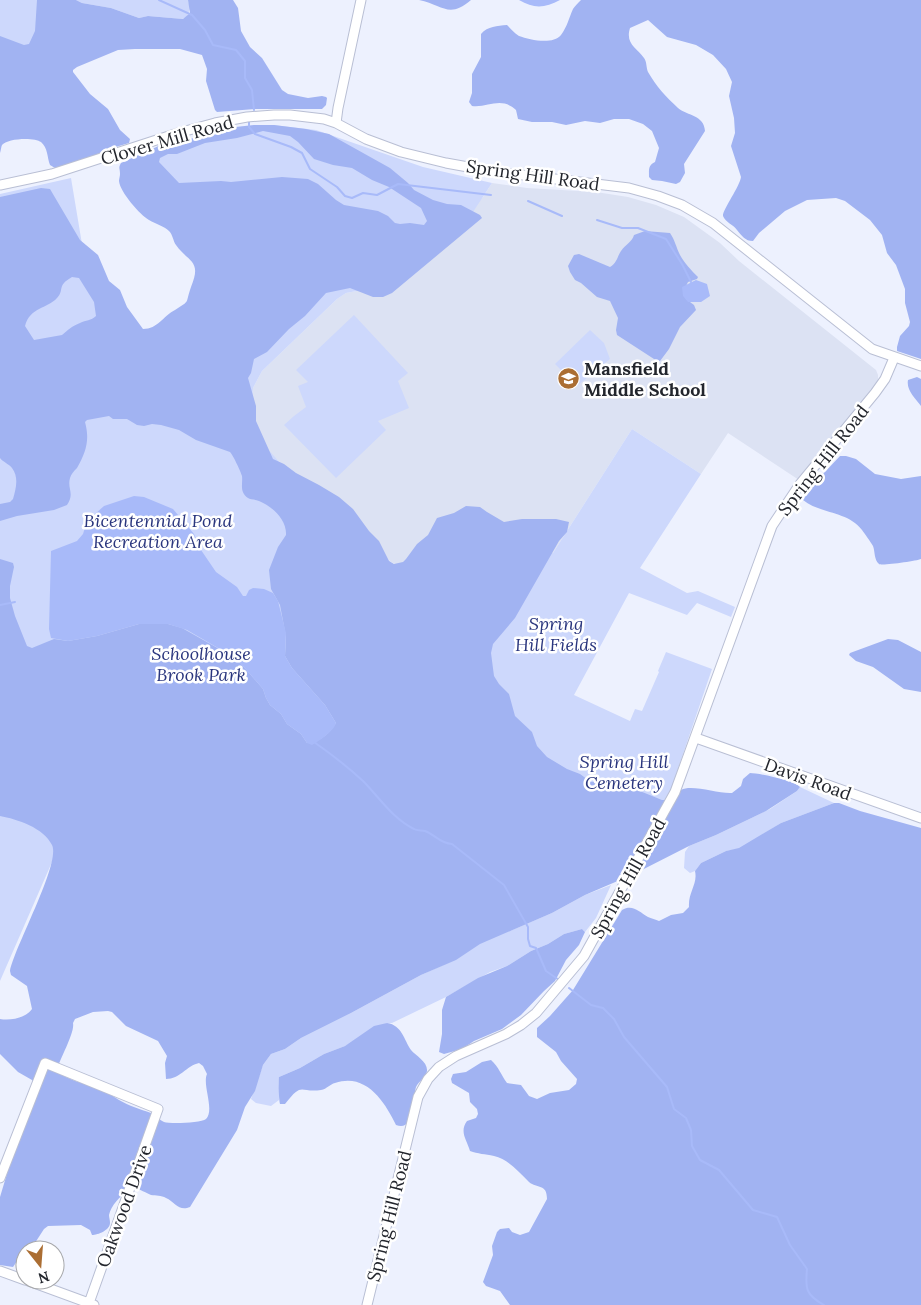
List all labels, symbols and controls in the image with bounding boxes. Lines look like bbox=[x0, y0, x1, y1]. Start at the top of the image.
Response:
street label: Clover Mill Road bbox=[98, 110, 236, 170]
street label: Spring Hill Road bbox=[465, 154, 601, 196]
place label: Mansfield Middle School bbox=[584, 357, 706, 401]
school or university icon: Mansfield Middle School bbox=[556, 366, 580, 390]
street label: Spring Hill Road bbox=[773, 400, 874, 520]
park label: Bicentennial Pond Recreation Area bbox=[84, 509, 232, 553]
park label: Spring Hill Fields bbox=[515, 612, 597, 656]
park label: Schoolhouse Brook Park bbox=[151, 642, 251, 686]
park label: Spring Hill Cemetery bbox=[579, 750, 669, 794]
street label: Davis Road bbox=[761, 753, 855, 806]
street label: Spring Hill Road bbox=[585, 813, 671, 942]
street label: Oakwood Drive bbox=[91, 1141, 157, 1271]
street label: Spring Hill Road bbox=[362, 1148, 416, 1284]
north arrow bbox=[15, 1240, 65, 1290]
text: N bbox=[36, 1267, 52, 1288]

